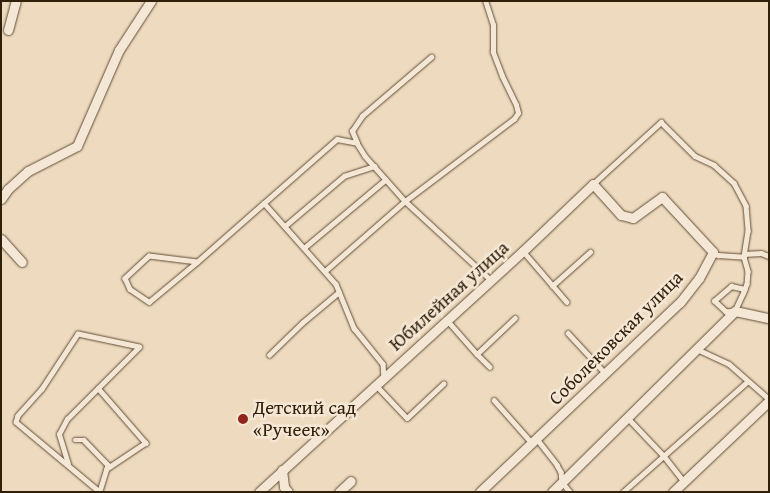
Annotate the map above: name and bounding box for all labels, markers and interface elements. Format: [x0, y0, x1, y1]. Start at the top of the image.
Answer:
street label: Юбилейная улица [384, 236, 514, 356]
street label: Соболековская улица [544, 266, 688, 410]
place label: Детский сад «Ручеек» [253, 397, 356, 441]
marker: Детский сад «Ручеек» [237, 413, 249, 425]

